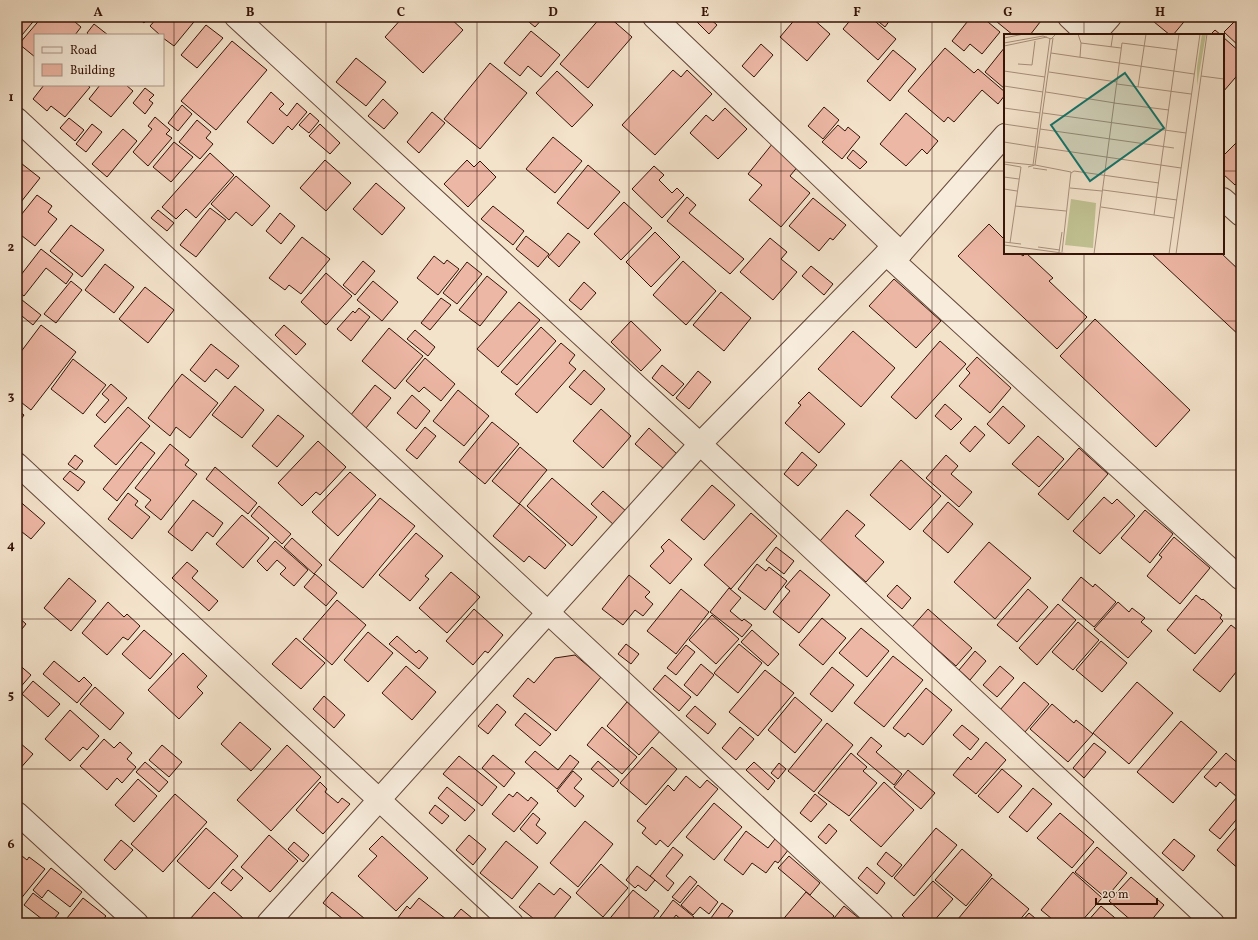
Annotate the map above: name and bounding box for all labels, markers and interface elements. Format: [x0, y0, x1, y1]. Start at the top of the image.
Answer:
text: A [93, 4, 103, 22]
text: B [246, 4, 255, 22]
text: C [397, 4, 405, 22]
text: D [548, 4, 558, 22]
text: E [701, 4, 709, 22]
text: F [853, 4, 861, 22]
text: G [1003, 4, 1013, 22]
text: H [1155, 4, 1165, 22]
legend [34, 34, 164, 86]
inset map [1004, 34, 1224, 254]
text: Road [70, 43, 97, 59]
text: Building [70, 63, 115, 79]
text: 1 [8, 89, 14, 107]
text: 2 [8, 239, 15, 257]
text: 3 [8, 388, 15, 406]
text: 4 [7, 537, 15, 555]
text: 5 [8, 687, 14, 705]
text: 6 [7, 836, 15, 854]
scale bar [1096, 880, 1157, 906]
text: 20 m [1102, 887, 1129, 903]

